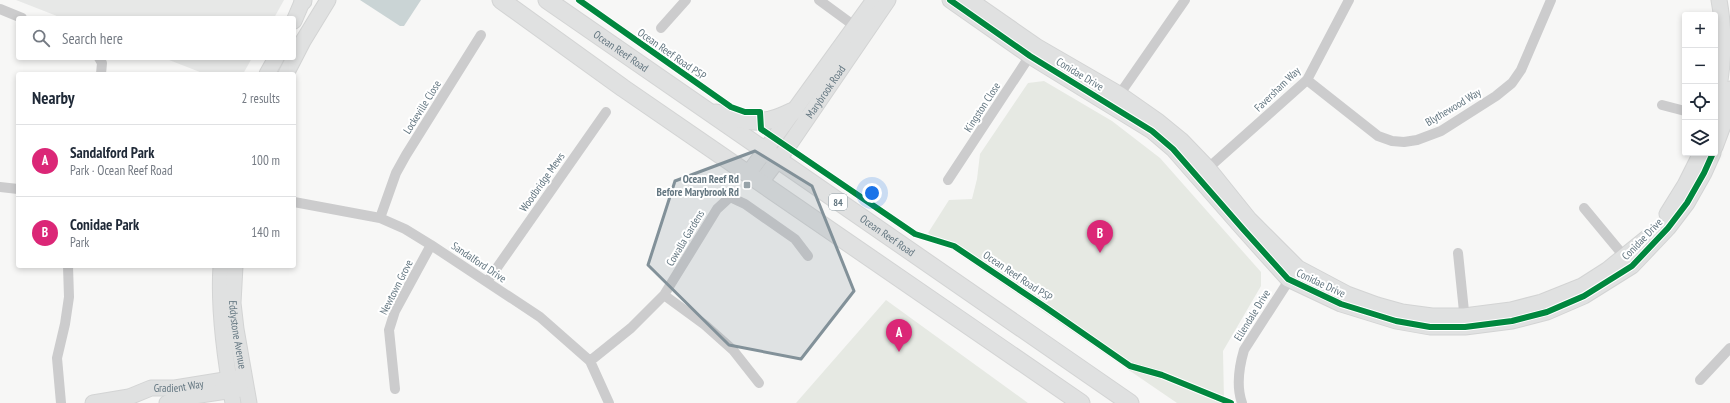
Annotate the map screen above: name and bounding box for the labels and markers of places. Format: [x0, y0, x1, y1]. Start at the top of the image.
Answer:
place label: Ocean Reef Rd Before Marybrook Rd [657, 172, 739, 199]
marker: Ocean Reef Rd Before Marybrook Rd [742, 180, 752, 190]
pin: B [1087, 220, 1113, 253]
pin: A [886, 319, 912, 352]

